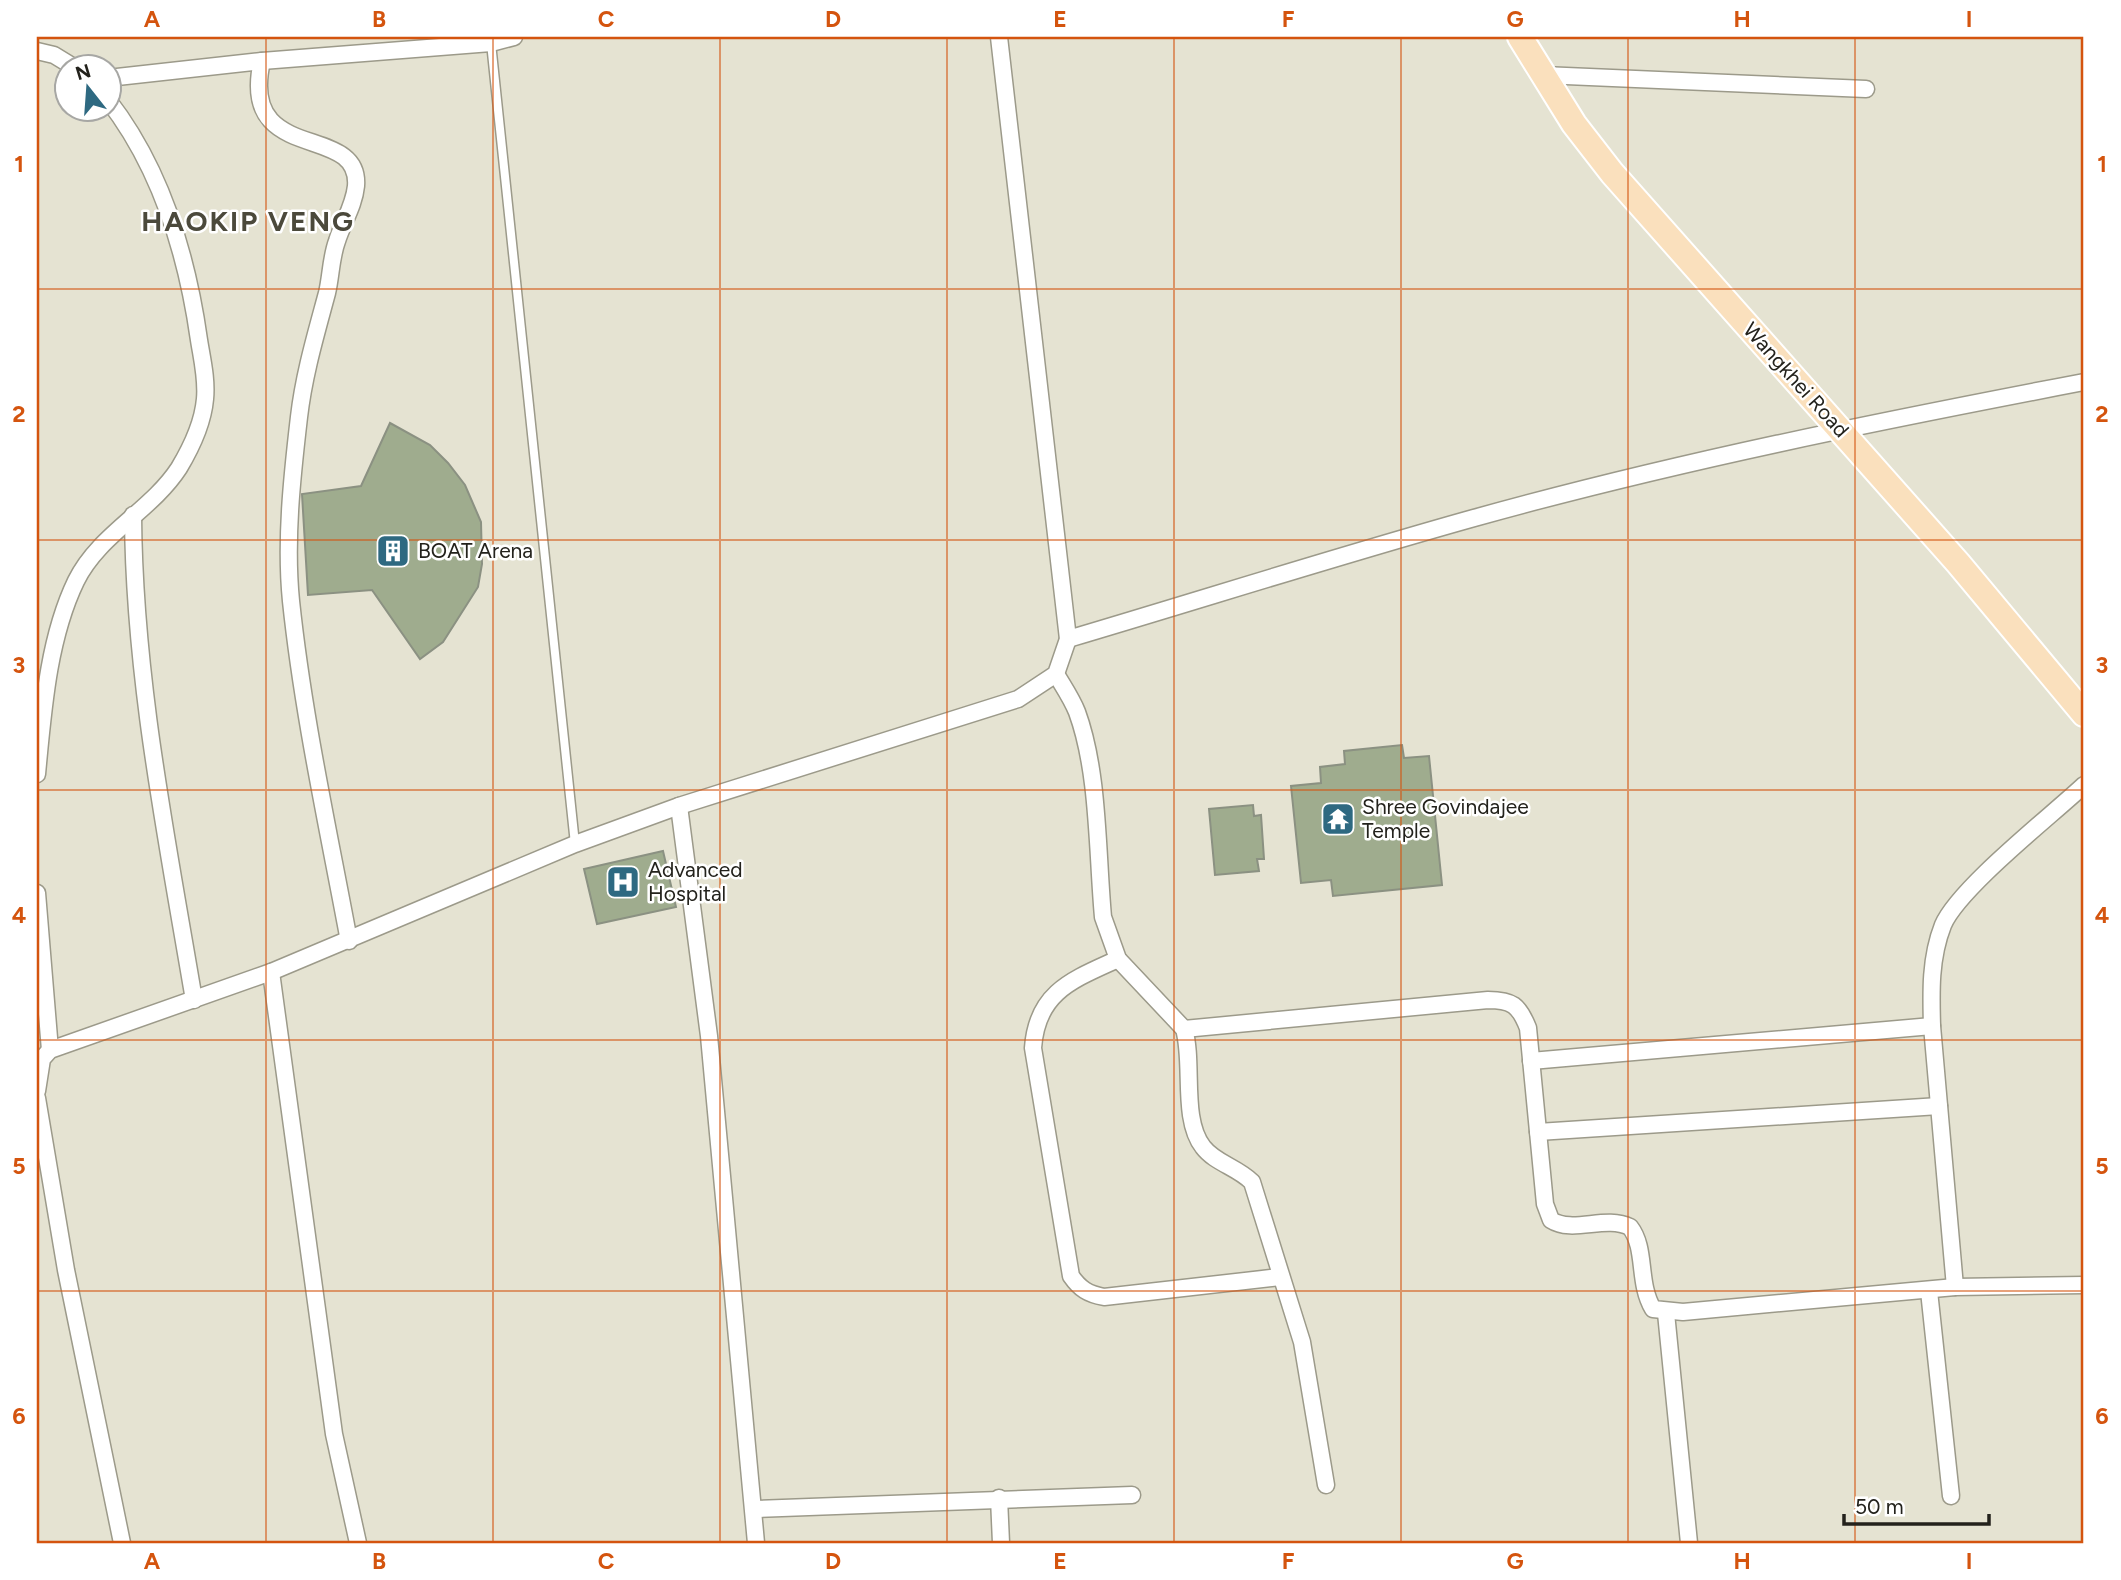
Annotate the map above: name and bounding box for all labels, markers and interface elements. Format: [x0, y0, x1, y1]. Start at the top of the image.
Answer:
text: A [144, 5, 161, 33]
text: B [372, 5, 386, 33]
text: C [598, 5, 615, 33]
text: D [825, 5, 841, 33]
text: E [1053, 5, 1067, 33]
text: F [1282, 5, 1295, 33]
text: G [1506, 5, 1524, 33]
text: H [1733, 5, 1751, 33]
text: I [1966, 5, 1972, 33]
north arrow [52, 52, 122, 122]
text: N [73, 59, 94, 85]
text: 1 [14, 150, 24, 178]
text: 1 [2097, 150, 2107, 178]
district label: HAOKIP VENG [141, 204, 355, 238]
street label: Wangkhei Road [1738, 317, 1854, 442]
text: 2 [12, 400, 26, 428]
text: 2 [2095, 400, 2109, 428]
building icon: BOAT Arena [374, 532, 412, 570]
place label: BOAT Arena [418, 538, 533, 563]
text: 3 [13, 651, 25, 679]
text: 3 [2096, 651, 2108, 679]
place label: Shree Govindajee Temple [1362, 794, 1529, 843]
temple icon: Shree Govindajee Temple [1319, 800, 1357, 838]
place label: Advanced Hospital [648, 857, 743, 906]
hospital icon: Advanced Hospital [604, 863, 642, 901]
text: 4 [12, 901, 26, 929]
text: 4 [2095, 901, 2109, 929]
text: 5 [12, 1152, 26, 1180]
text: 5 [2095, 1152, 2109, 1180]
text: 6 [12, 1402, 26, 1430]
text: 6 [2095, 1402, 2109, 1430]
scale bar [1844, 1482, 1990, 1526]
text: 50 m [1855, 1494, 1904, 1519]
text: A [144, 1547, 161, 1575]
text: B [372, 1547, 386, 1575]
text: C [598, 1547, 615, 1575]
text: D [825, 1547, 841, 1575]
text: E [1053, 1547, 1067, 1575]
text: F [1282, 1547, 1295, 1575]
text: G [1506, 1547, 1524, 1575]
text: H [1733, 1547, 1751, 1575]
text: I [1966, 1547, 1972, 1575]

